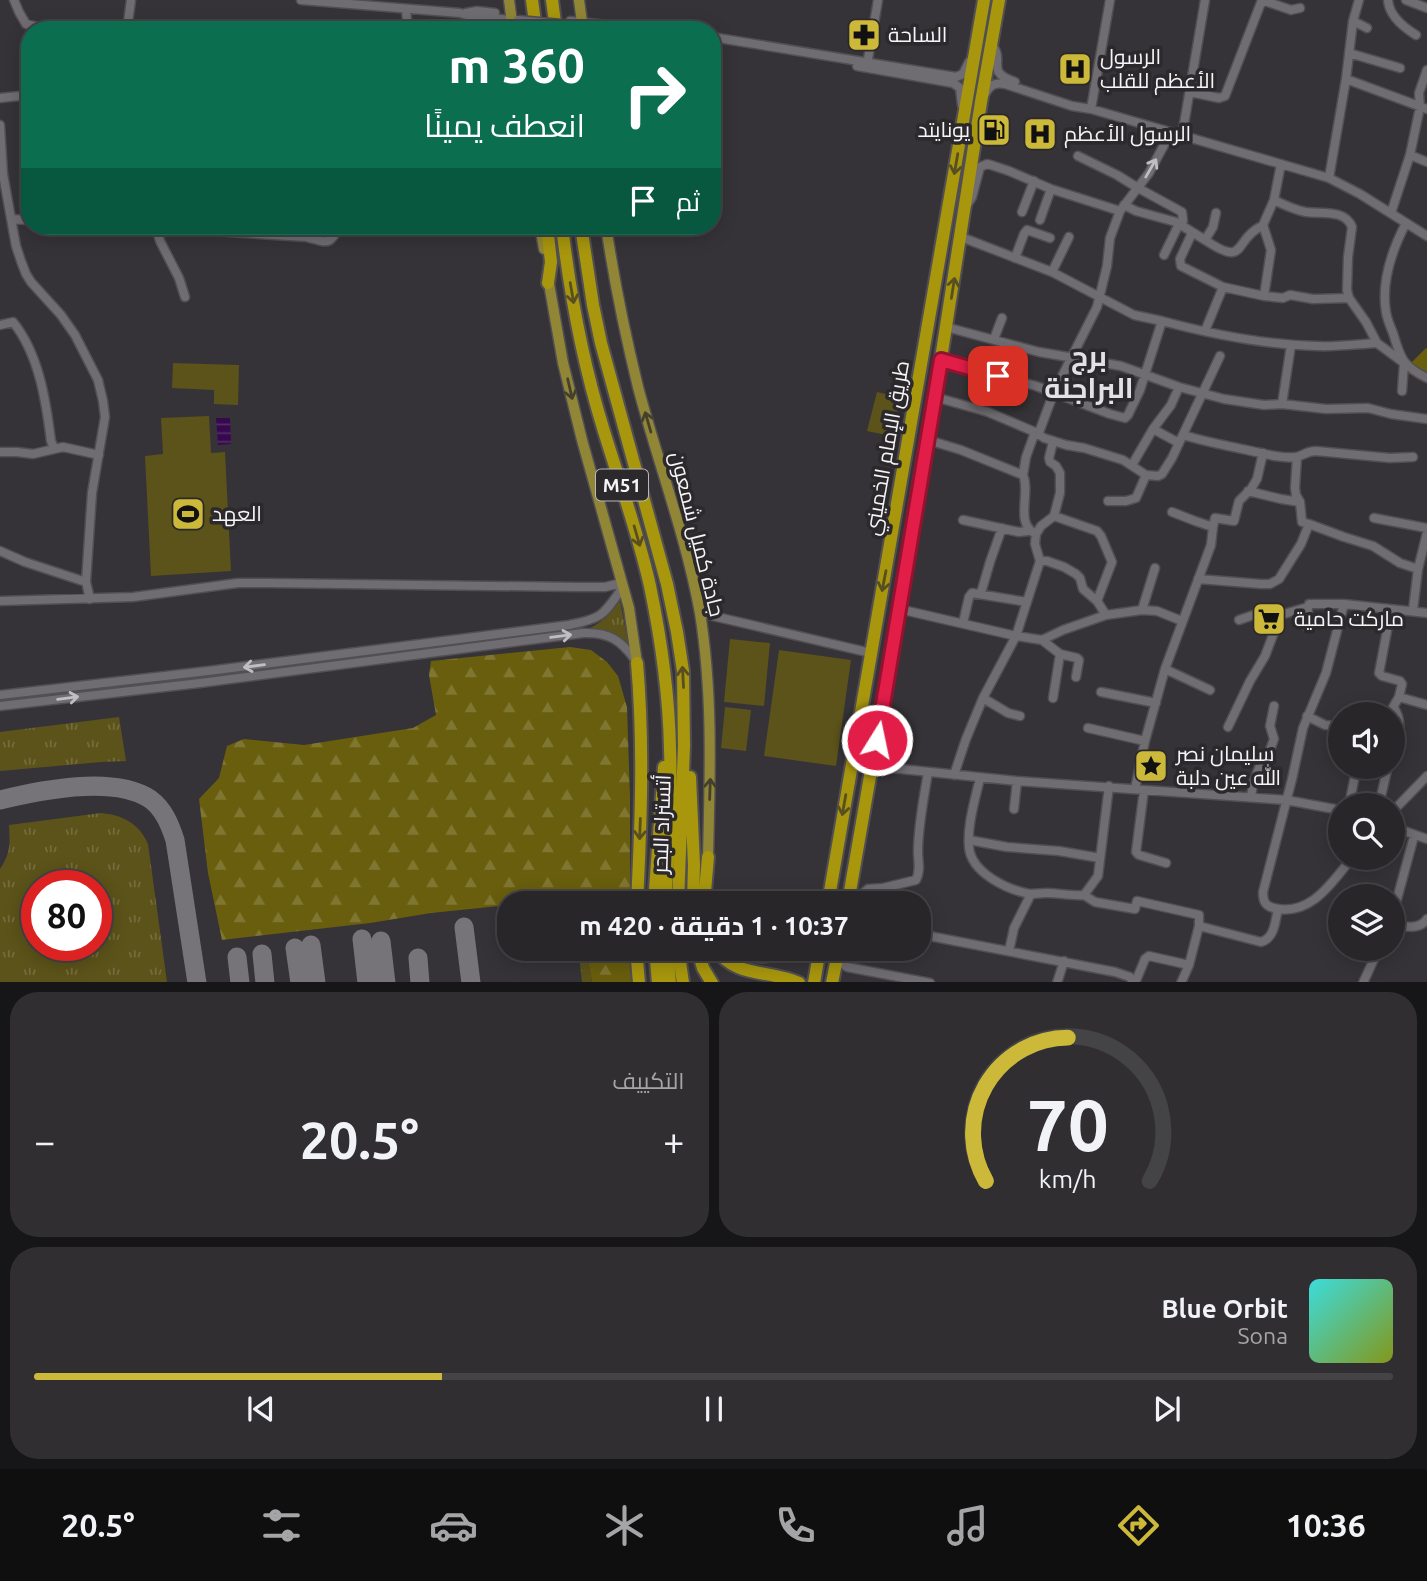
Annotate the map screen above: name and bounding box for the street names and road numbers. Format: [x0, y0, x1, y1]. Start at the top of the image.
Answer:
street label: طريق الإمام الخميني [859, 358, 918, 538]
street label: جادة كميل شمعون [664, 449, 730, 619]
road number: M51 [596, 470, 648, 500]
street label: أتستراد البحر [647, 774, 676, 875]

